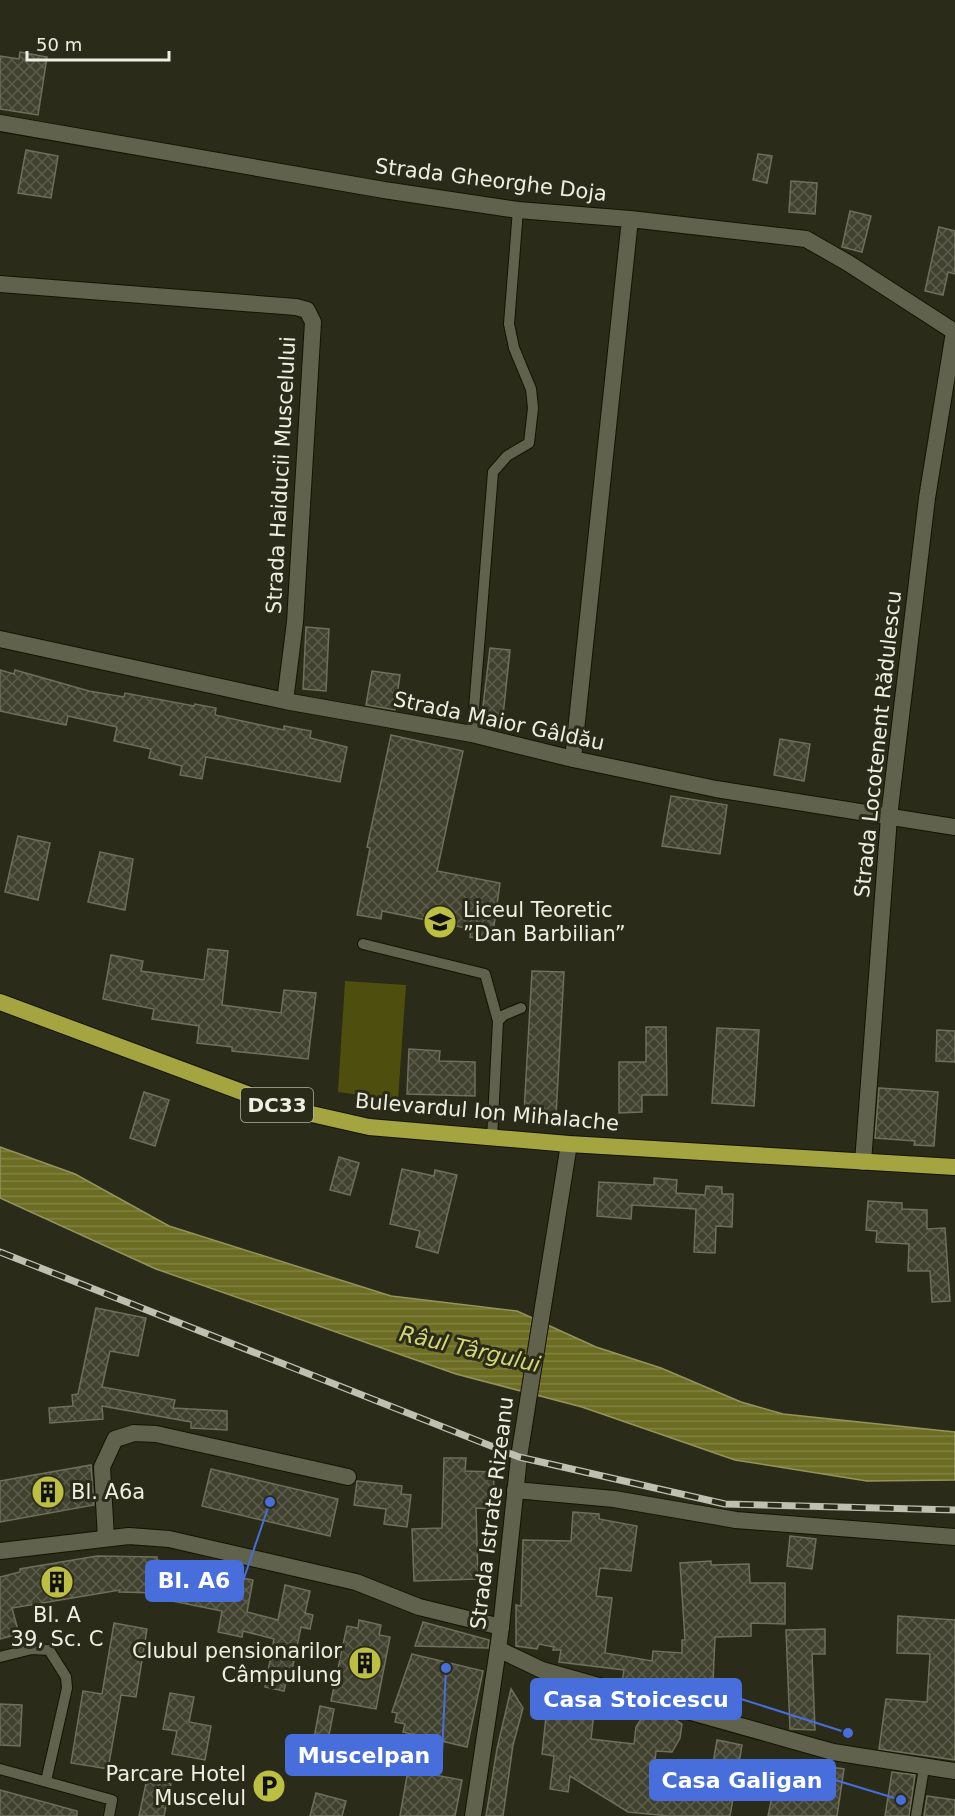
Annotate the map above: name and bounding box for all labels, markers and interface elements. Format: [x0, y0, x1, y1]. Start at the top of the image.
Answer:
scale bar [27, 24, 170, 62]
text: 50 m [36, 34, 82, 55]
street label: Strada Gheorghe Doja [374, 154, 608, 206]
street label: Strada Haiducii Muscelului [262, 336, 300, 614]
street label: Strada Locotenent Rădulescu [850, 589, 906, 899]
street label: Strada Maior Gâldău [391, 687, 607, 755]
place label: Liceul Teoretic ”Dan Barbilian” [463, 898, 626, 946]
school or university icon: Liceul Teoretic ”Dan Barbilian” [422, 904, 458, 940]
road number: DC33 [241, 1088, 313, 1122]
street label: Bulevardul Ion Mihalache [354, 1089, 620, 1135]
water label: Râul Târgului [397, 1321, 543, 1377]
street label: Strada Istrate Rizeanu [466, 1395, 518, 1631]
building icon: Bl. A6a [30, 1474, 66, 1510]
place label: Bl. A6a [71, 1480, 145, 1504]
callout: Bl. A6 [146, 1561, 243, 1601]
building icon: Bl. A 39, Sc. C [39, 1564, 75, 1600]
text: Bl. A6 [158, 1568, 230, 1593]
place label: Bl. A 39, Sc. C [11, 1603, 103, 1651]
place label: Clubul pensionarilor Câmpulung [132, 1639, 342, 1687]
building icon: Clubul pensionarilor Câmpulung [347, 1645, 383, 1681]
callout: Casa Stoicescu [531, 1679, 741, 1719]
text: Casa Stoicescu [543, 1687, 729, 1712]
callout: Muscelpan [286, 1735, 442, 1775]
text: Muscelpan [298, 1743, 430, 1768]
callout: Casa Galigan [650, 1760, 835, 1800]
place label: Parcare Hotel Muscelul [105, 1762, 246, 1810]
parking icon: Parcare Hotel Muscelul [251, 1768, 287, 1804]
text: Casa Galigan [662, 1768, 822, 1793]

